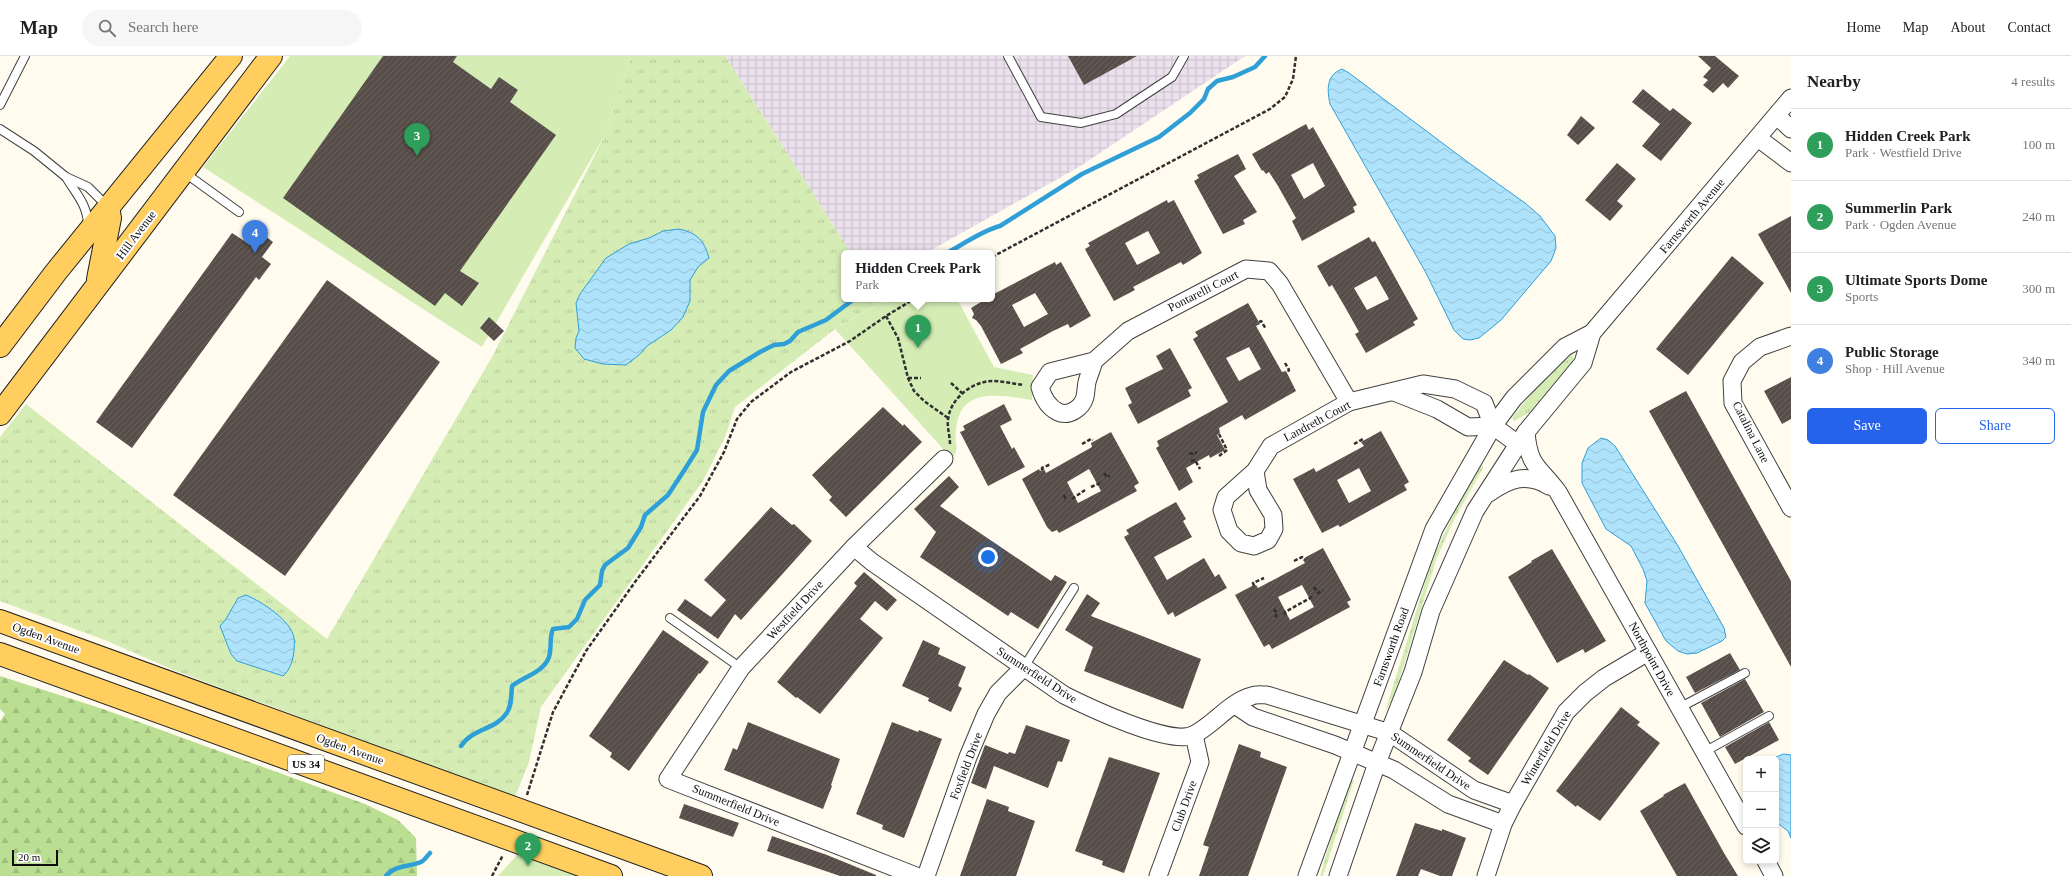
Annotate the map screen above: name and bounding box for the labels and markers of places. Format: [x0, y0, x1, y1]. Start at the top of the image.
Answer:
pin: 3 [404, 123, 430, 156]
pin: 4 [242, 220, 268, 253]
pin: 1 [905, 315, 931, 348]
pin: 2 [515, 833, 541, 866]

